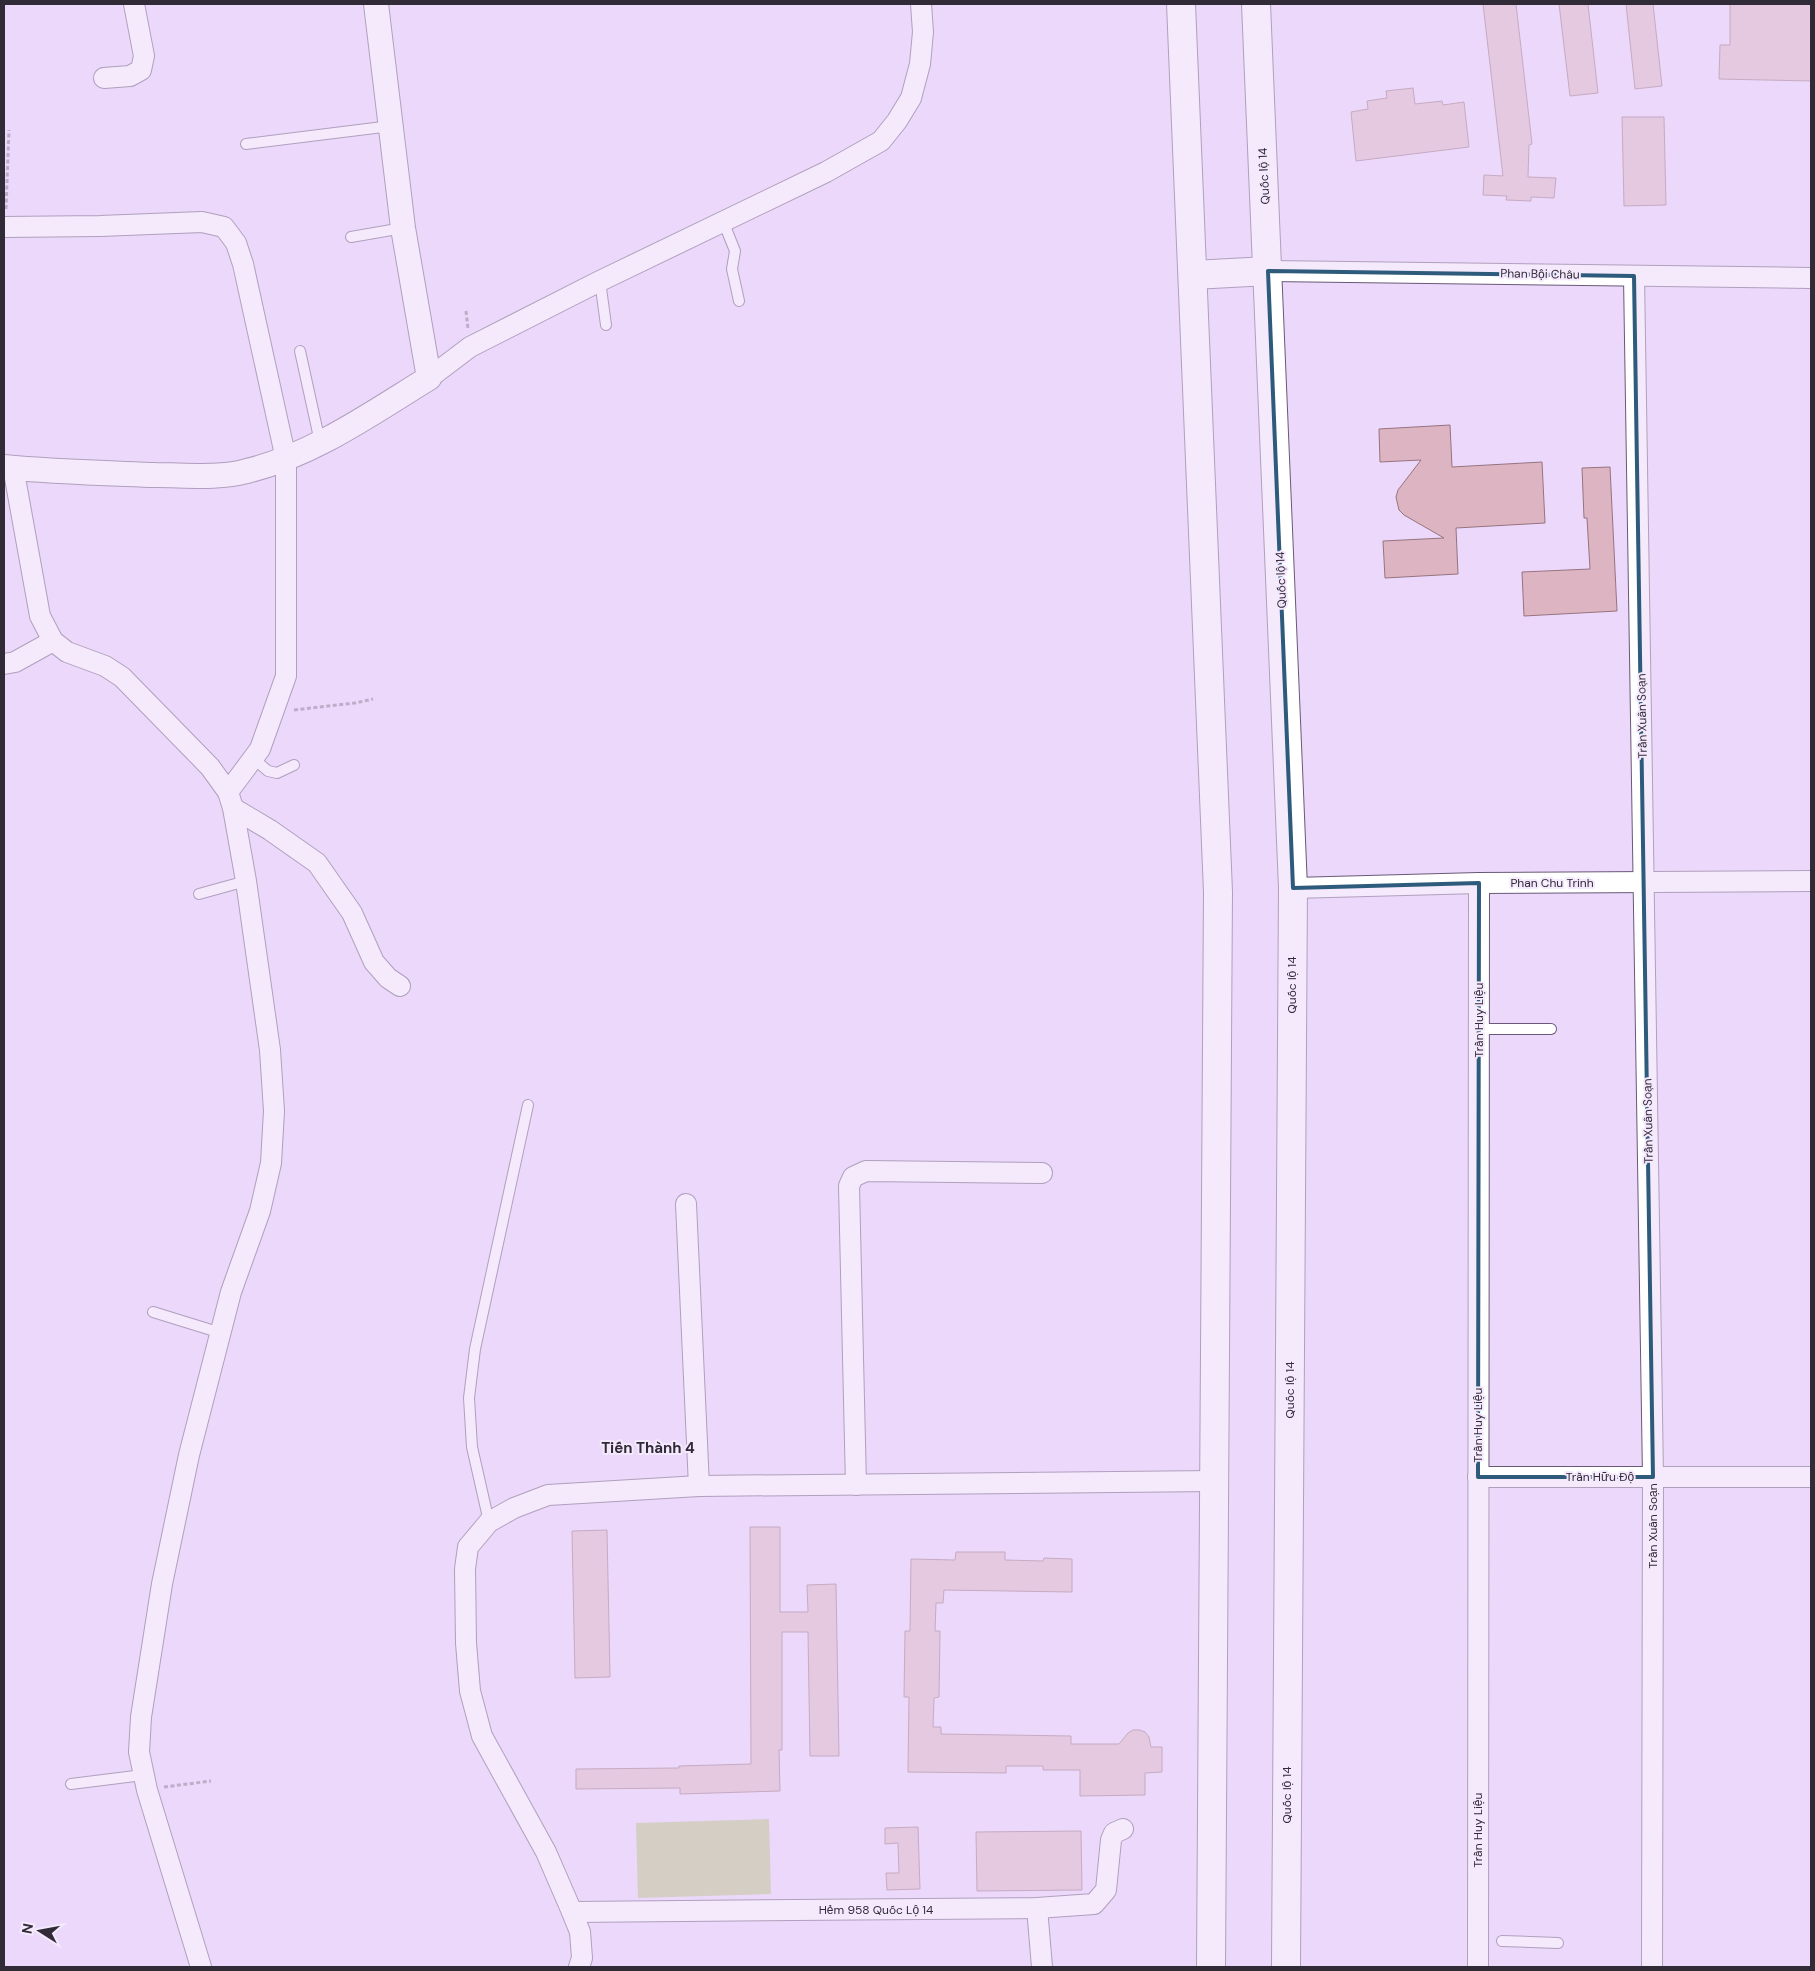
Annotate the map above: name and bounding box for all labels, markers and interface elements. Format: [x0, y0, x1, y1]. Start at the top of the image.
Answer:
street label: Quốc lộ 14 [1255, 147, 1273, 205]
street label: Phan Bội Châu [1500, 265, 1580, 283]
street label: Quốc lộ 14 [1272, 551, 1290, 609]
street label: Trần Xuân Soạn [1633, 673, 1651, 759]
street label: Phan Chu Trinh [1510, 875, 1594, 891]
street label: Quốc lộ 14 [1284, 957, 1300, 1013]
street label: Trần Huy Liệu [1471, 982, 1487, 1057]
street label: Trần Xuân Soạn [1639, 1078, 1657, 1164]
street label: Quốc lộ 14 [1282, 1362, 1298, 1418]
street label: Trần Huy Liệu [1470, 1387, 1486, 1462]
district label: Tiến Thành 4 [601, 1438, 695, 1458]
street label: Trần Hữu Độ [1566, 1469, 1635, 1485]
street label: Trần Xuân Soạn [1645, 1483, 1661, 1569]
street label: Quốc lộ 14 [1279, 1767, 1295, 1823]
street label: Trần Huy Liệu [1470, 1792, 1486, 1867]
street label: Hẻm 958 Quốc Lộ 14 [819, 1902, 933, 1918]
north arrow [15, 1906, 65, 1956]
text: N [17, 1922, 37, 1935]

